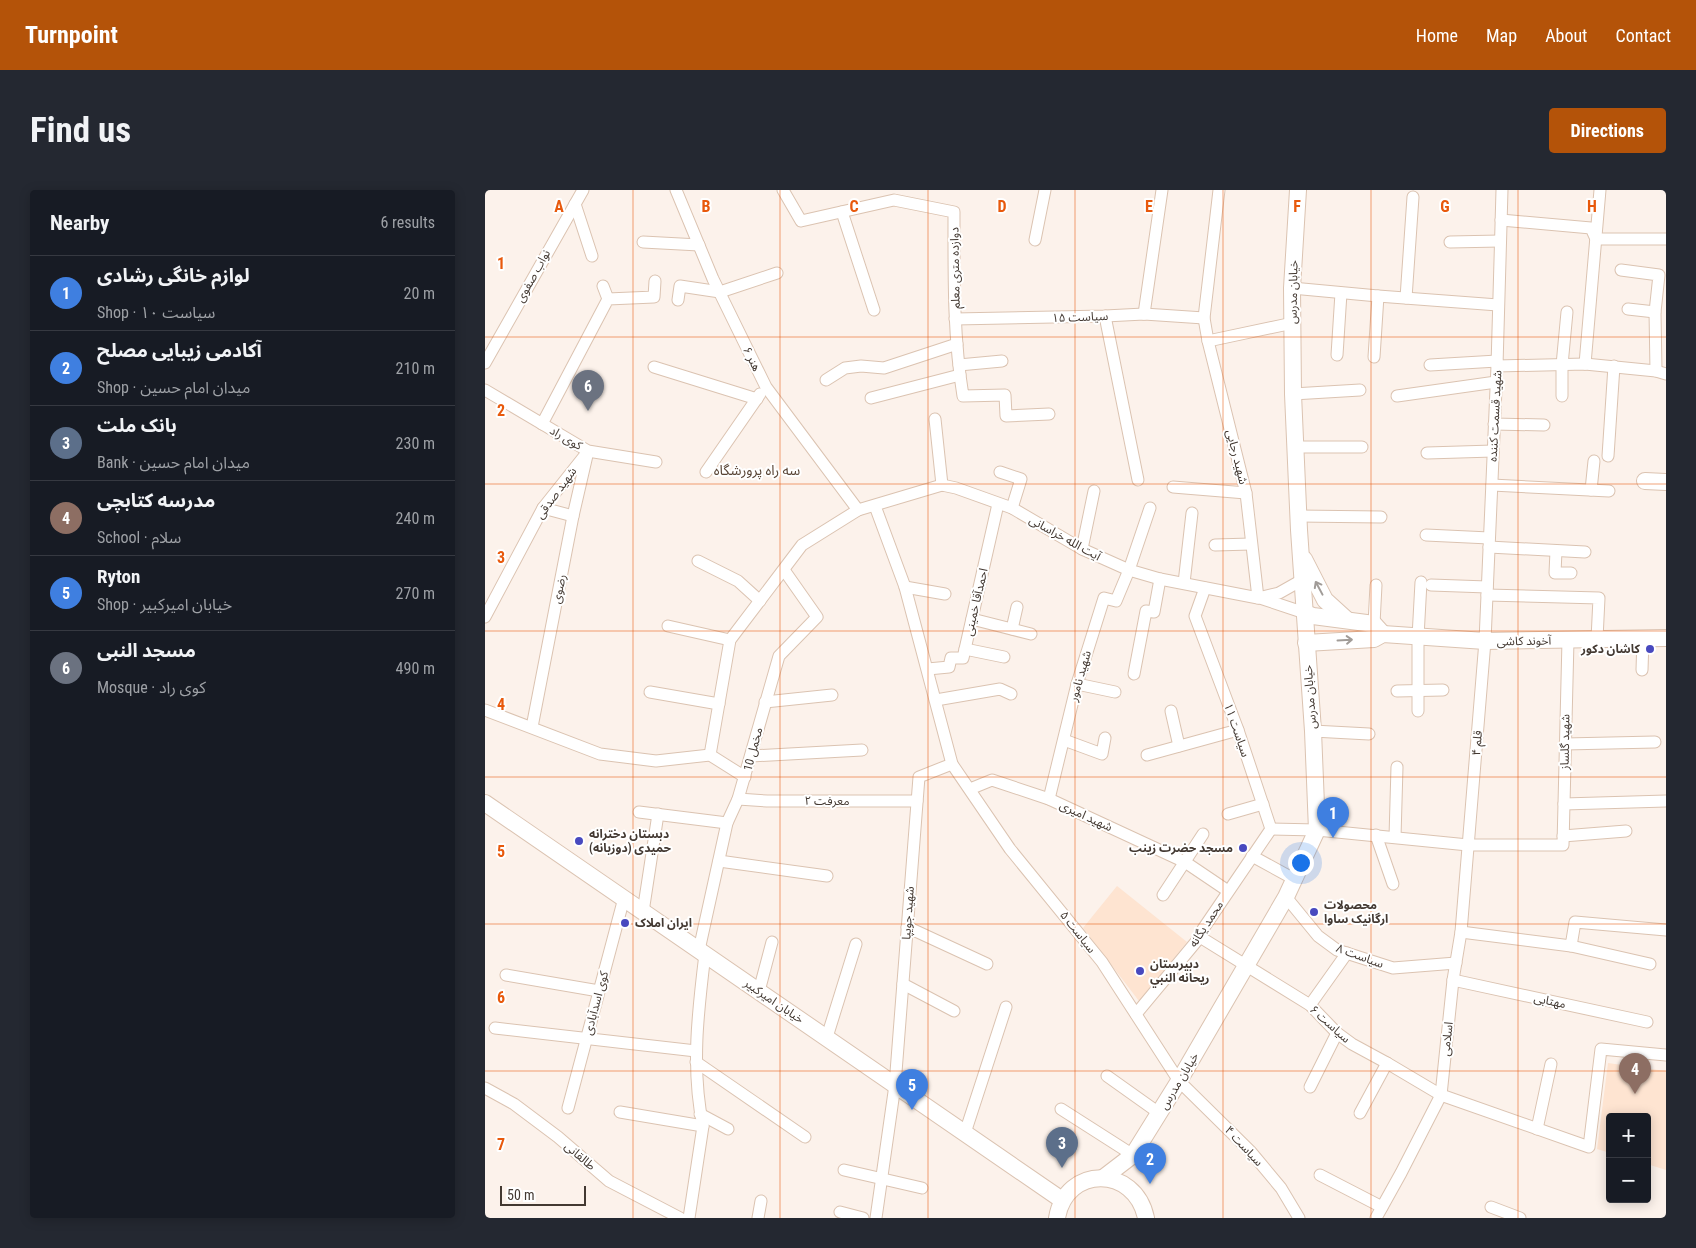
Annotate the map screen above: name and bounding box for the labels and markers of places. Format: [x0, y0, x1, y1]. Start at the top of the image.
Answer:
pin: 6 [572, 370, 604, 411]
place label: کاشان دکور [1580, 642, 1641, 656]
marker: کاشان دکور [1644, 643, 1656, 655]
pin: 1 [1317, 797, 1349, 838]
place label: دبستان دخترانه حمیدی (دوزبانه) [589, 827, 671, 855]
marker: دبستان دخترانه حمیدی (دوزبانه) [573, 835, 585, 847]
place label: مسجد حضرت زینب [1129, 841, 1233, 855]
marker: مسجد حضرت زینب [1237, 842, 1249, 854]
place label: محصولات ارگانیک ساوا [1324, 898, 1388, 926]
marker: محصولات ارگانیک ساوا [1308, 906, 1320, 918]
place label: ایران املاک [635, 916, 692, 930]
marker: ایران املاک [619, 917, 631, 929]
place label: دبيرستان ريحانه النبي [1150, 957, 1210, 988]
marker: دبيرستان ريحانه النبي [1134, 965, 1146, 977]
pin: 4 [1619, 1053, 1651, 1094]
pin: 5 [896, 1069, 928, 1110]
pin: 3 [1046, 1127, 1078, 1168]
pin: 2 [1134, 1143, 1166, 1184]

